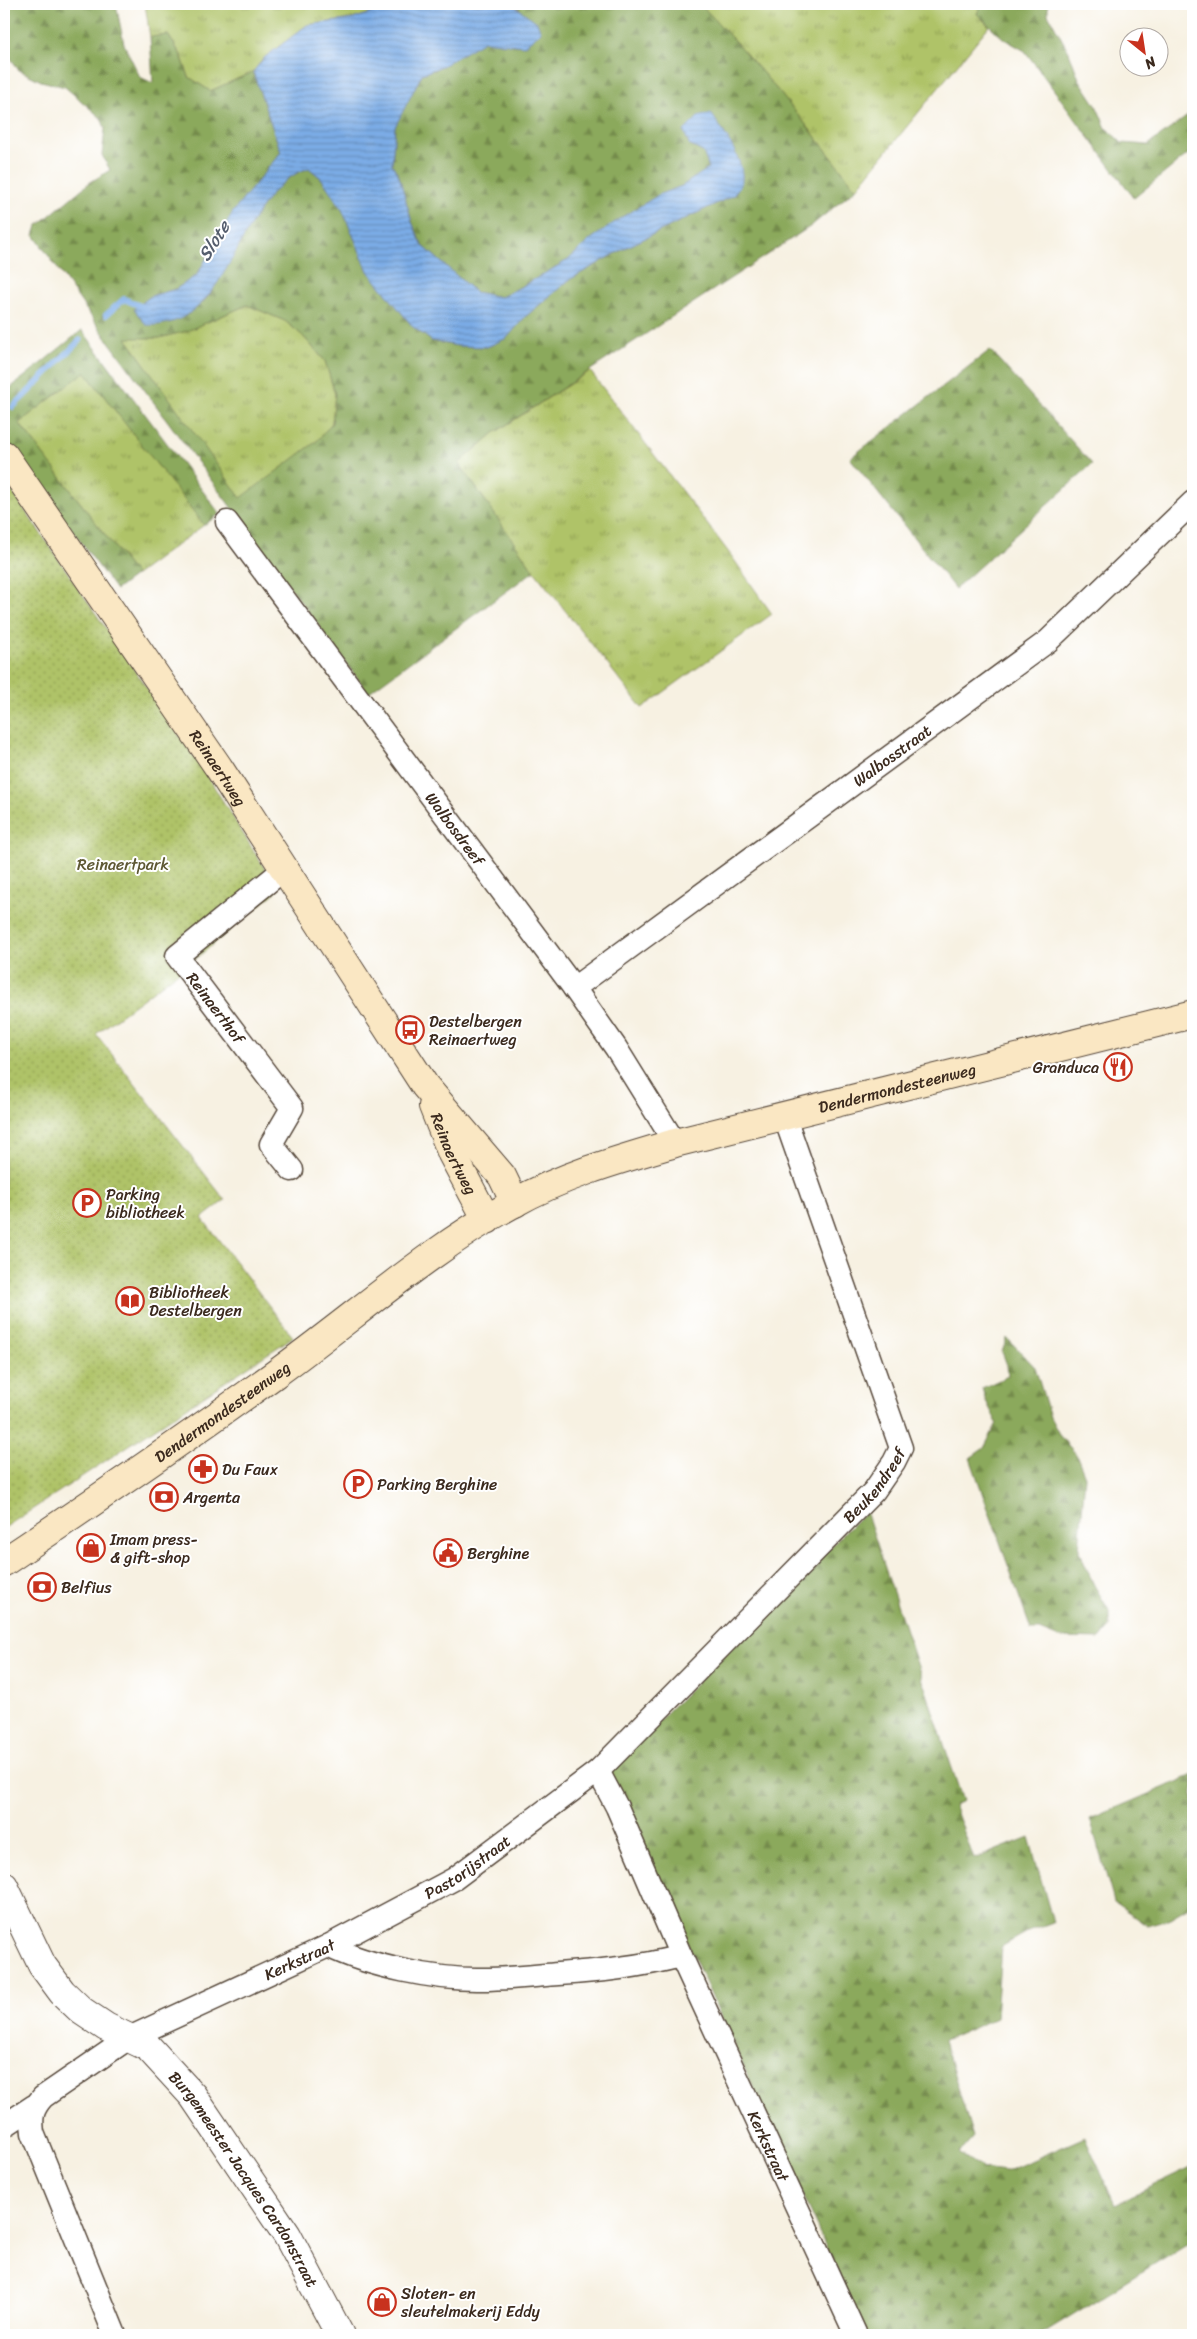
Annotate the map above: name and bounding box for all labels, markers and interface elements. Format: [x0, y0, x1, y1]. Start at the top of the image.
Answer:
north arrow [1120, 28, 1170, 78]
text: N [1140, 49, 1162, 76]
water label: Slote [189, 213, 240, 268]
street label: Walbosstraat [846, 716, 938, 794]
street label: Reinaertweg [182, 723, 255, 812]
street label: Walbosdreef [418, 785, 494, 873]
park label: Reinaertpark [77, 850, 169, 879]
street label: Reinaerthof [179, 965, 254, 1051]
place label: Destelbergen Reinaertweg [429, 1007, 522, 1054]
bus stop icon: Destelbergen Reinaertweg [395, 1015, 425, 1045]
restaurant icon: Granduca [1103, 1052, 1133, 1082]
place label: Granduca [1033, 1053, 1099, 1082]
street label: Dendermondesteenweg [815, 1054, 979, 1121]
street label: Reinaertweg [423, 1108, 486, 1200]
place label: Parking bibliotheek [106, 1180, 185, 1227]
parking icon: Parking bibliotheek [72, 1188, 102, 1218]
place label: Bibliotheek Destelbergen [149, 1278, 242, 1325]
library icon: Bibliotheek Destelbergen [115, 1286, 145, 1316]
street label: Dendermondesteenweg [148, 1353, 297, 1470]
street label: Beukendreef [835, 1441, 914, 1530]
pharmacy icon: Du Faux [188, 1454, 218, 1484]
place label: Du Faux [222, 1455, 279, 1484]
parking icon: Parking Berghine [343, 1469, 373, 1499]
place label: Parking Berghine [377, 1470, 497, 1499]
bank icon: Argenta [149, 1482, 179, 1512]
place label: Argenta [182, 1483, 241, 1512]
place label: Imam press- & gift-shop [109, 1525, 198, 1572]
shop icon: Imam press- & gift-shop [76, 1533, 106, 1563]
public building icon: Berghine [433, 1538, 463, 1568]
place label: Berghine [467, 1539, 529, 1568]
bank icon: Belfius [27, 1572, 57, 1602]
place label: Belfius [61, 1573, 112, 1602]
street label: Pastorijstraat [419, 1827, 517, 1907]
street label: Kerkstraat [259, 1930, 341, 1988]
street label: Burgemeester Jacques Cardonstraat [162, 2064, 327, 2293]
street label: Kerkstraat [740, 2105, 798, 2187]
place label: Sloten- en sleutelmakerij Eddy [400, 2279, 541, 2326]
shop icon: Sloten- en sleutelmakerij Eddy [367, 2287, 397, 2317]

